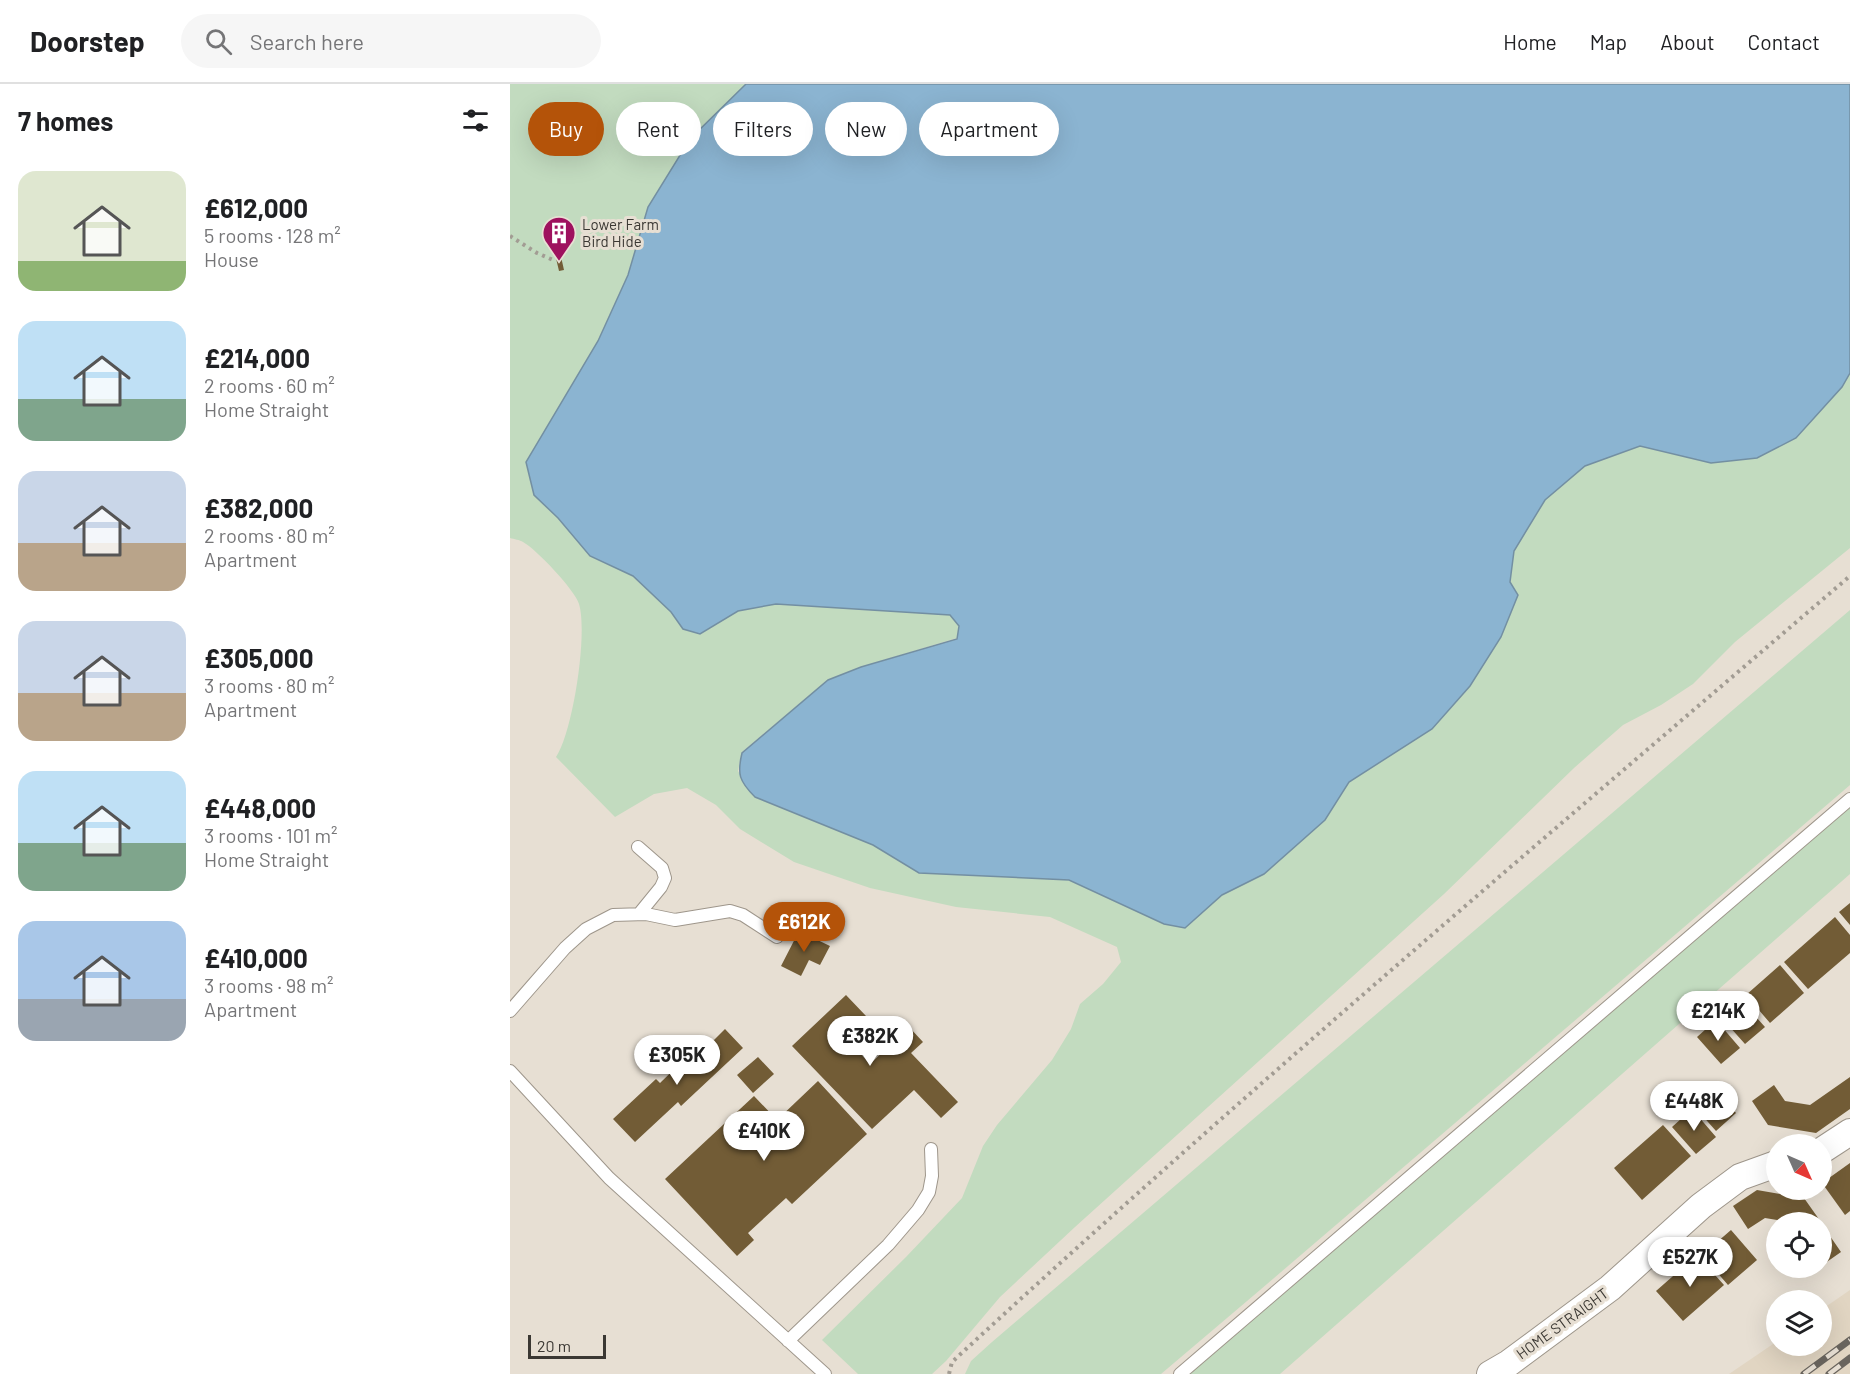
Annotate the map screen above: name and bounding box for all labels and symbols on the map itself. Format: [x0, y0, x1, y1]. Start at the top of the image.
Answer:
building icon: Lower Farm Bird Hide [541, 215, 577, 262]
place label: Lower Farm Bird Hide [582, 215, 659, 250]
pin: £612K [762, 902, 846, 953]
pin: £214K [1676, 991, 1760, 1042]
pin: £382K [828, 1016, 912, 1067]
pin: £305K [635, 1035, 719, 1086]
pin: £448K [1652, 1081, 1736, 1132]
pin: £410K [722, 1111, 806, 1162]
north arrow [1766, 1134, 1832, 1200]
pin: £527K [1648, 1237, 1732, 1288]
street label: HOME STRAIGHT [1513, 1284, 1611, 1362]
scale bar [528, 1332, 606, 1360]

